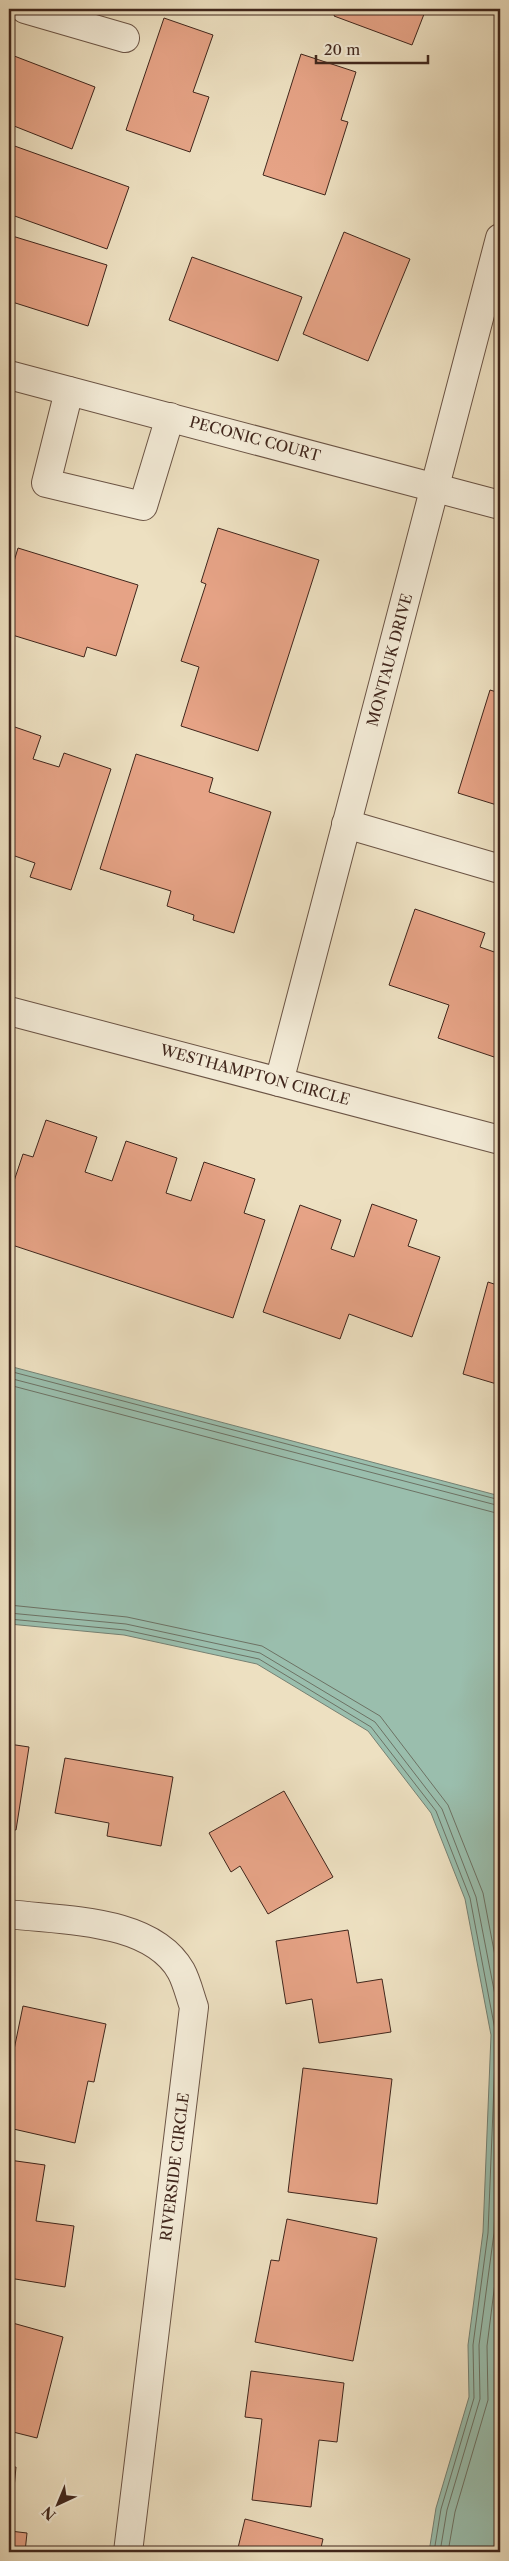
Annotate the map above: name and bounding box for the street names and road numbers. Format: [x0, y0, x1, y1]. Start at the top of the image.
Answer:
street label: PECONIC COURT [188, 412, 323, 465]
street label: MONTAUK DRIVE [363, 591, 416, 728]
street label: WESTHAMPTON CIRCLE [157, 1040, 352, 1109]
street label: RIVERSIDE CIRCLE [156, 2092, 193, 2242]

